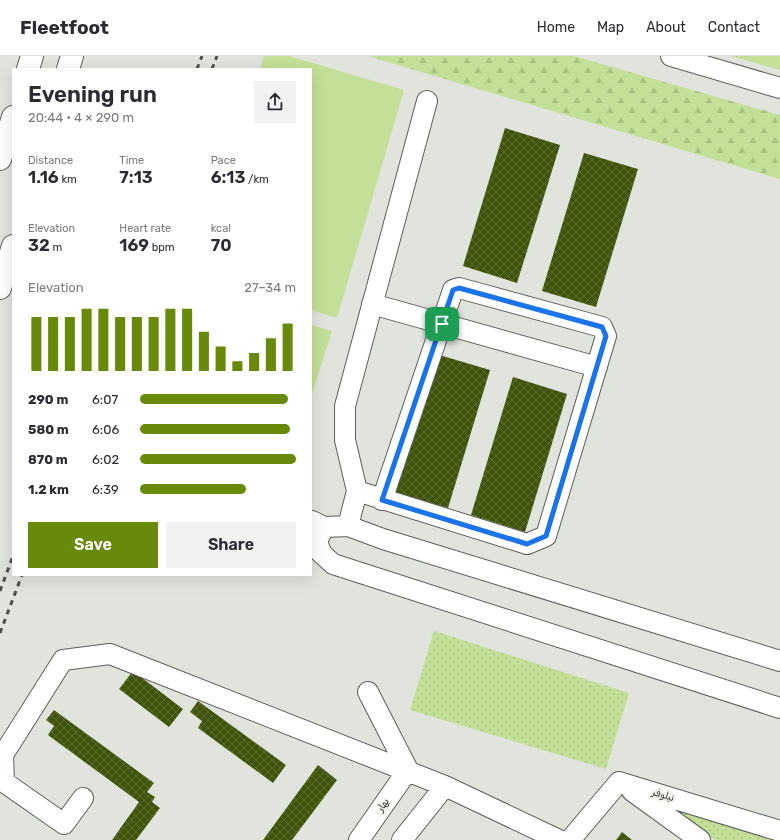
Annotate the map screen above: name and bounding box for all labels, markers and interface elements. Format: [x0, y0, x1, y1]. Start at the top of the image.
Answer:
text: Fleetfoot [20, 16, 109, 39]
text: Home [537, 19, 575, 36]
text: Map [597, 19, 624, 36]
text: About [646, 19, 686, 36]
text: Contact [708, 19, 760, 36]
text: Evening run [28, 81, 157, 108]
button: share [254, 81, 296, 123]
text: 20:44 · 4 × 290 m [28, 110, 134, 125]
text: Distance [28, 154, 73, 167]
text: Time [119, 154, 144, 167]
text: Pace [211, 154, 236, 167]
text: 1.16 [28, 167, 59, 187]
text: 7:13 [119, 167, 153, 187]
text: 6:13 [211, 167, 245, 187]
text: km [59, 173, 77, 186]
text: /km [245, 173, 269, 186]
text: Elevation [28, 222, 75, 235]
text: Heart rate [119, 222, 171, 235]
text: kcal [211, 222, 231, 235]
text: 32 [28, 235, 50, 255]
text: 169 [119, 235, 149, 255]
text: 70 [211, 235, 232, 255]
text: m [50, 241, 62, 254]
text: bpm [149, 241, 175, 254]
text: Elevation [28, 280, 84, 295]
text: 27–34 m [244, 280, 296, 295]
pin [425, 307, 459, 341]
icon: arrive [431, 313, 453, 335]
text: 290 m [28, 392, 68, 407]
text: 6:07 [92, 392, 118, 407]
text: 580 m [28, 422, 69, 437]
text: 6:06 [92, 422, 119, 437]
text: 870 m [28, 452, 68, 467]
text: 6:02 [92, 452, 119, 467]
text: 1.2 km [28, 482, 69, 497]
text: 6:39 [92, 482, 119, 497]
button: Save [28, 522, 158, 568]
button: Share [166, 522, 296, 568]
street label: نیلوفر [649, 786, 676, 804]
street label: بهار [374, 796, 392, 815]

